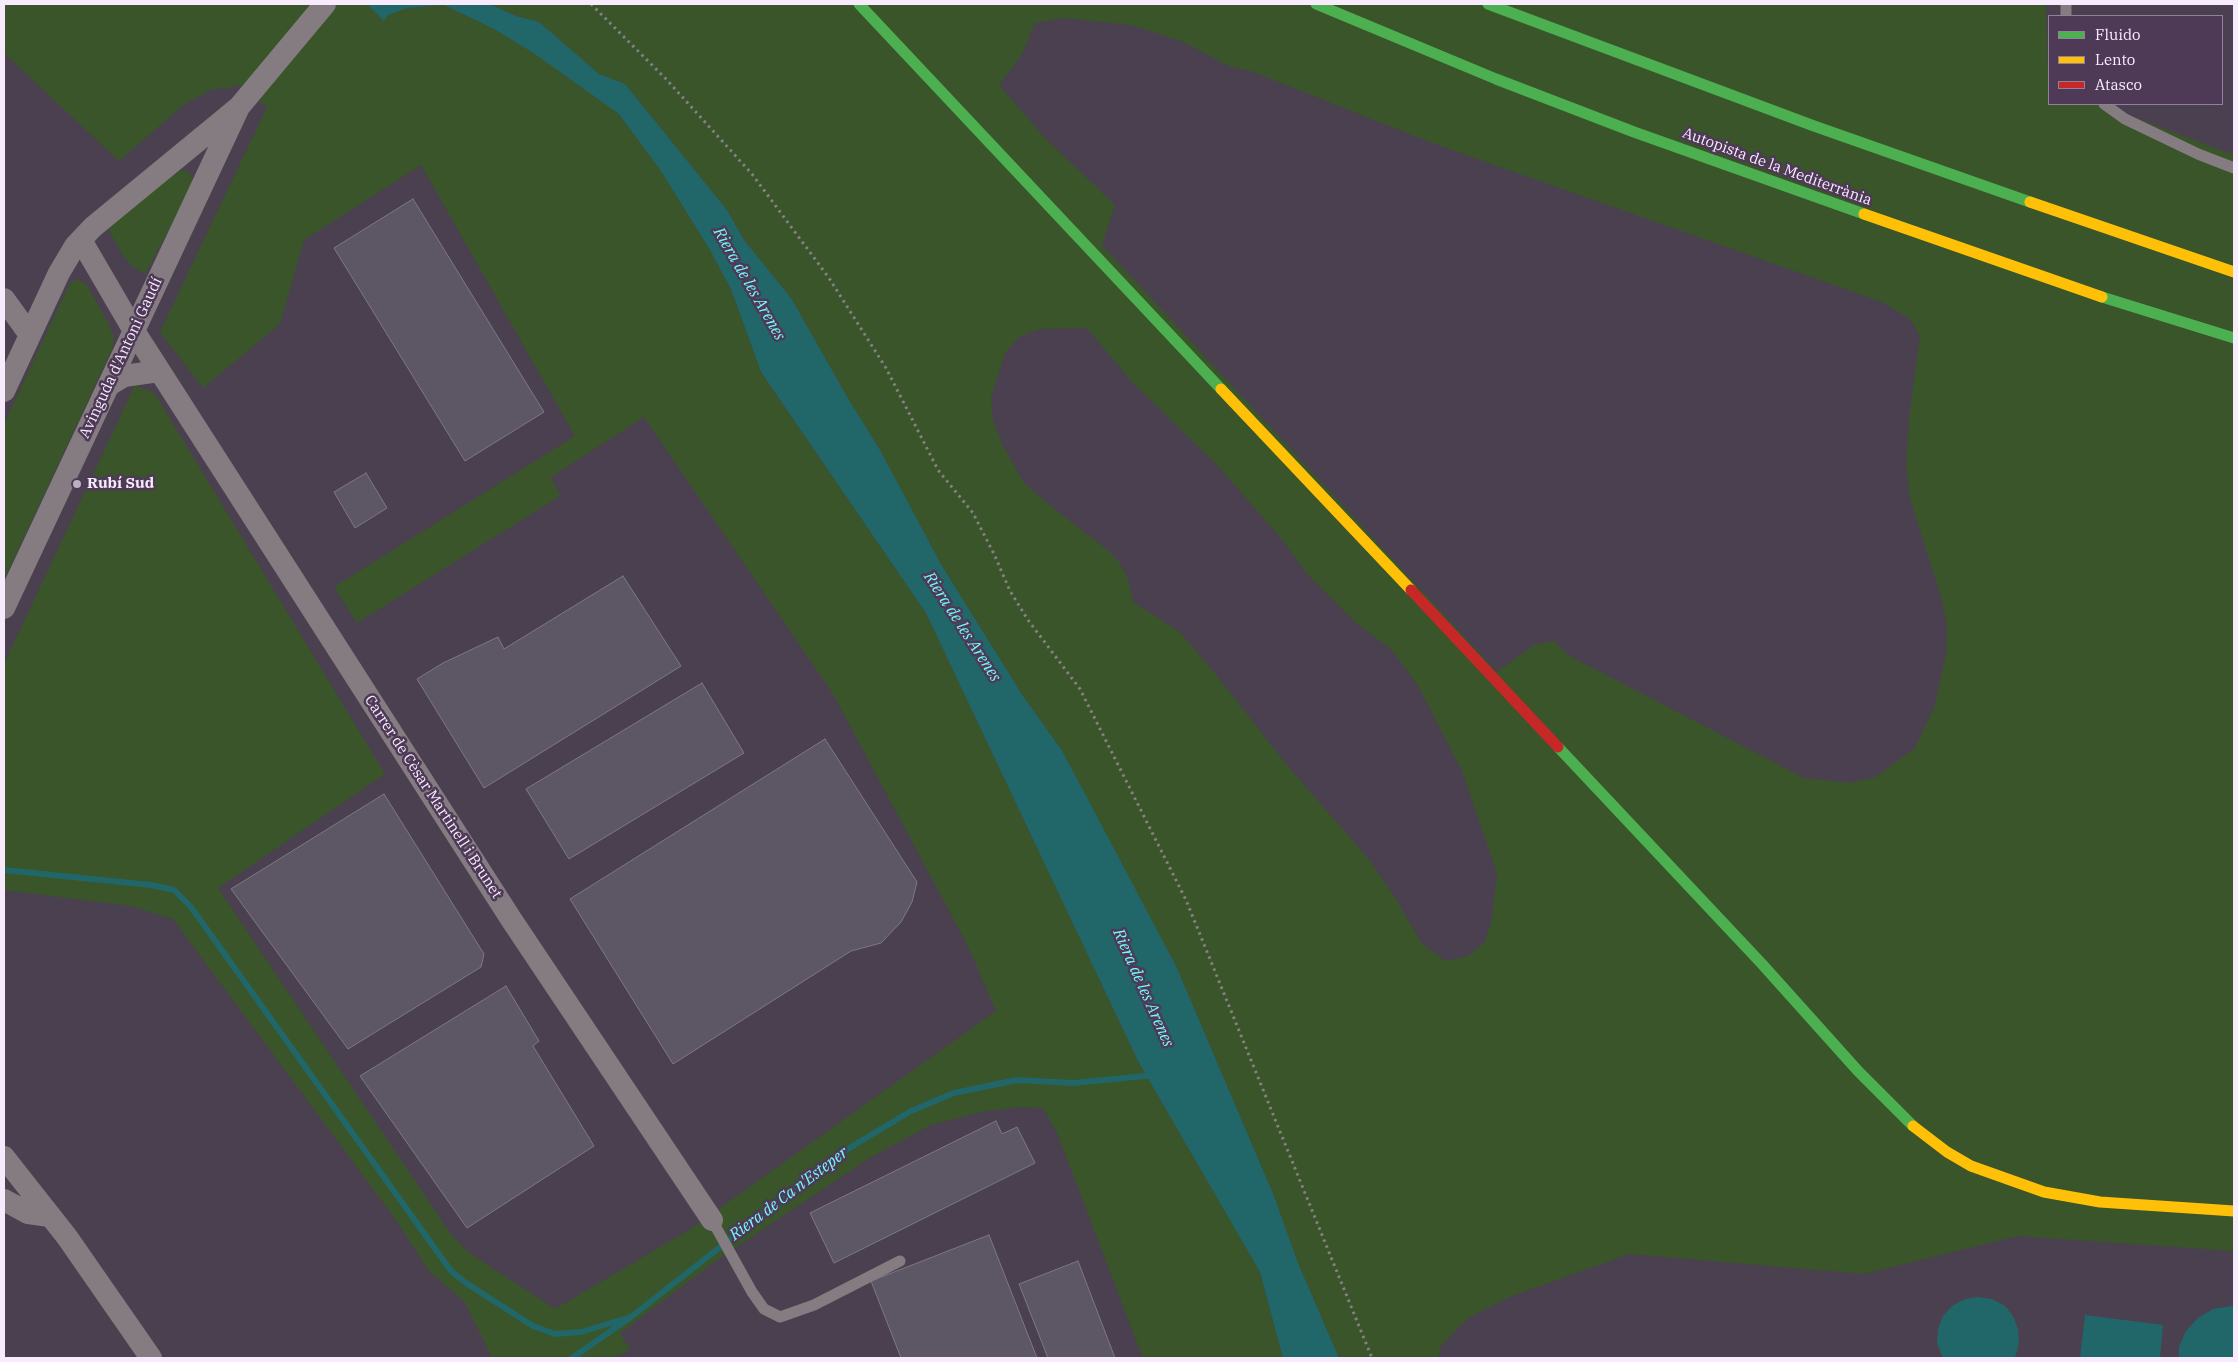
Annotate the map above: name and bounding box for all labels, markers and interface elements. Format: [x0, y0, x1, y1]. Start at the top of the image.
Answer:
legend [2048, 15, 2223, 105]
text: Fluido [2095, 25, 2140, 44]
text: Lento [2095, 50, 2135, 69]
text: Atasco [2095, 75, 2142, 94]
street label: Autopista de la Mediterrània [1680, 124, 1874, 210]
water label: Riera de les Arenes [709, 224, 789, 344]
street label: Avinguda d'Antoni Gaudí [76, 275, 166, 441]
place label: Rubí Sud [87, 475, 154, 493]
marker: Rubí Sud [71, 478, 83, 490]
water label: Riera de les Arenes [919, 568, 1005, 686]
street label: Carrer de Cèsar Martinell i Brunet [360, 692, 506, 902]
water label: Riera de les Arenes [1108, 926, 1178, 1050]
water label: Riera de Ca n'Esteper [726, 1143, 852, 1245]

